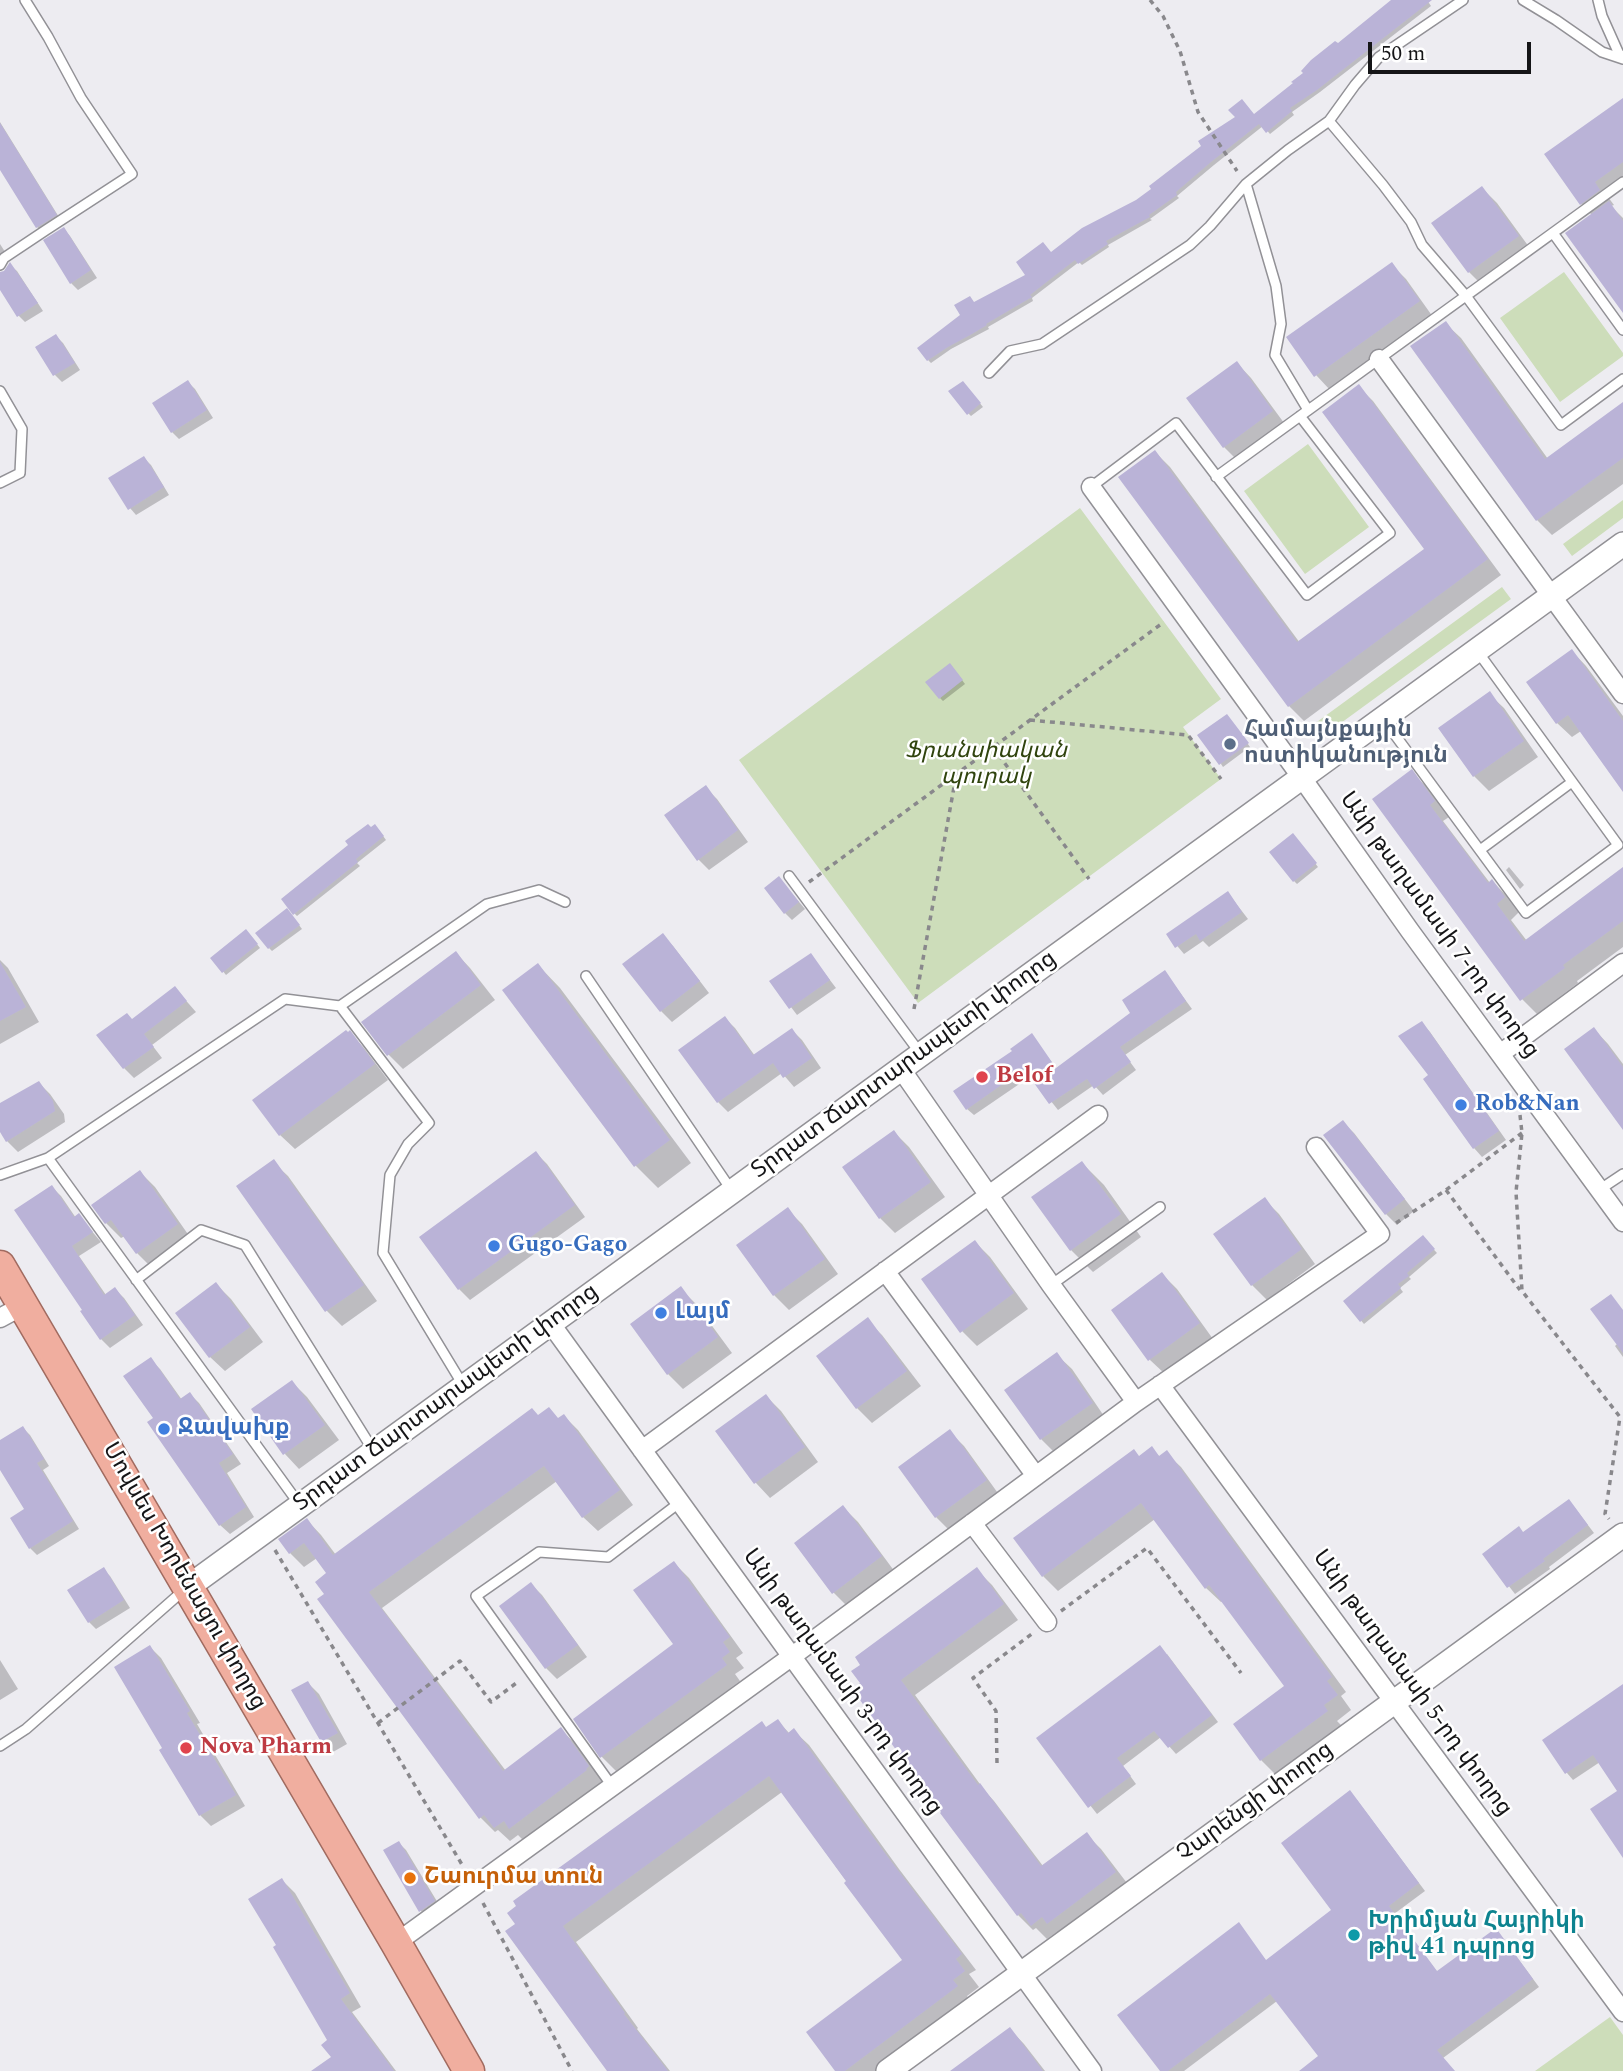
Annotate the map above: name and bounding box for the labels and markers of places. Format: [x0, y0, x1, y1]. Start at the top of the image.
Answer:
place label: Համայնքային ոստիկանություն [1244, 717, 1448, 771]
marker: Համայնքային ոստիկանություն [1222, 736, 1238, 752]
place label: Belof [996, 1063, 1052, 1091]
marker: Belof [974, 1069, 990, 1085]
place label: Rob&Nan [1475, 1091, 1580, 1119]
marker: Rob&Nan [1453, 1097, 1469, 1113]
place label: Gugo-Gago [508, 1232, 627, 1260]
marker: Gugo-Gago [486, 1238, 502, 1254]
place label: Լայմ [675, 1299, 730, 1327]
marker: Լայմ [653, 1305, 669, 1321]
place label: Ջավախք [178, 1415, 290, 1443]
marker: Ջավախք [156, 1421, 172, 1437]
place label: Nova Pharm [200, 1734, 332, 1762]
marker: Nova Pharm [178, 1740, 194, 1756]
place label: Շաուրմա տուն [424, 1864, 603, 1892]
marker: Շաուրմա տուն [402, 1870, 418, 1886]
place label: Խրիմյան Հայրիկի թիվ 41 դպրոց [1368, 1908, 1585, 1962]
marker: Խրիմյան Հայրիկի թիվ 41 դպրոց [1346, 1927, 1362, 1943]

